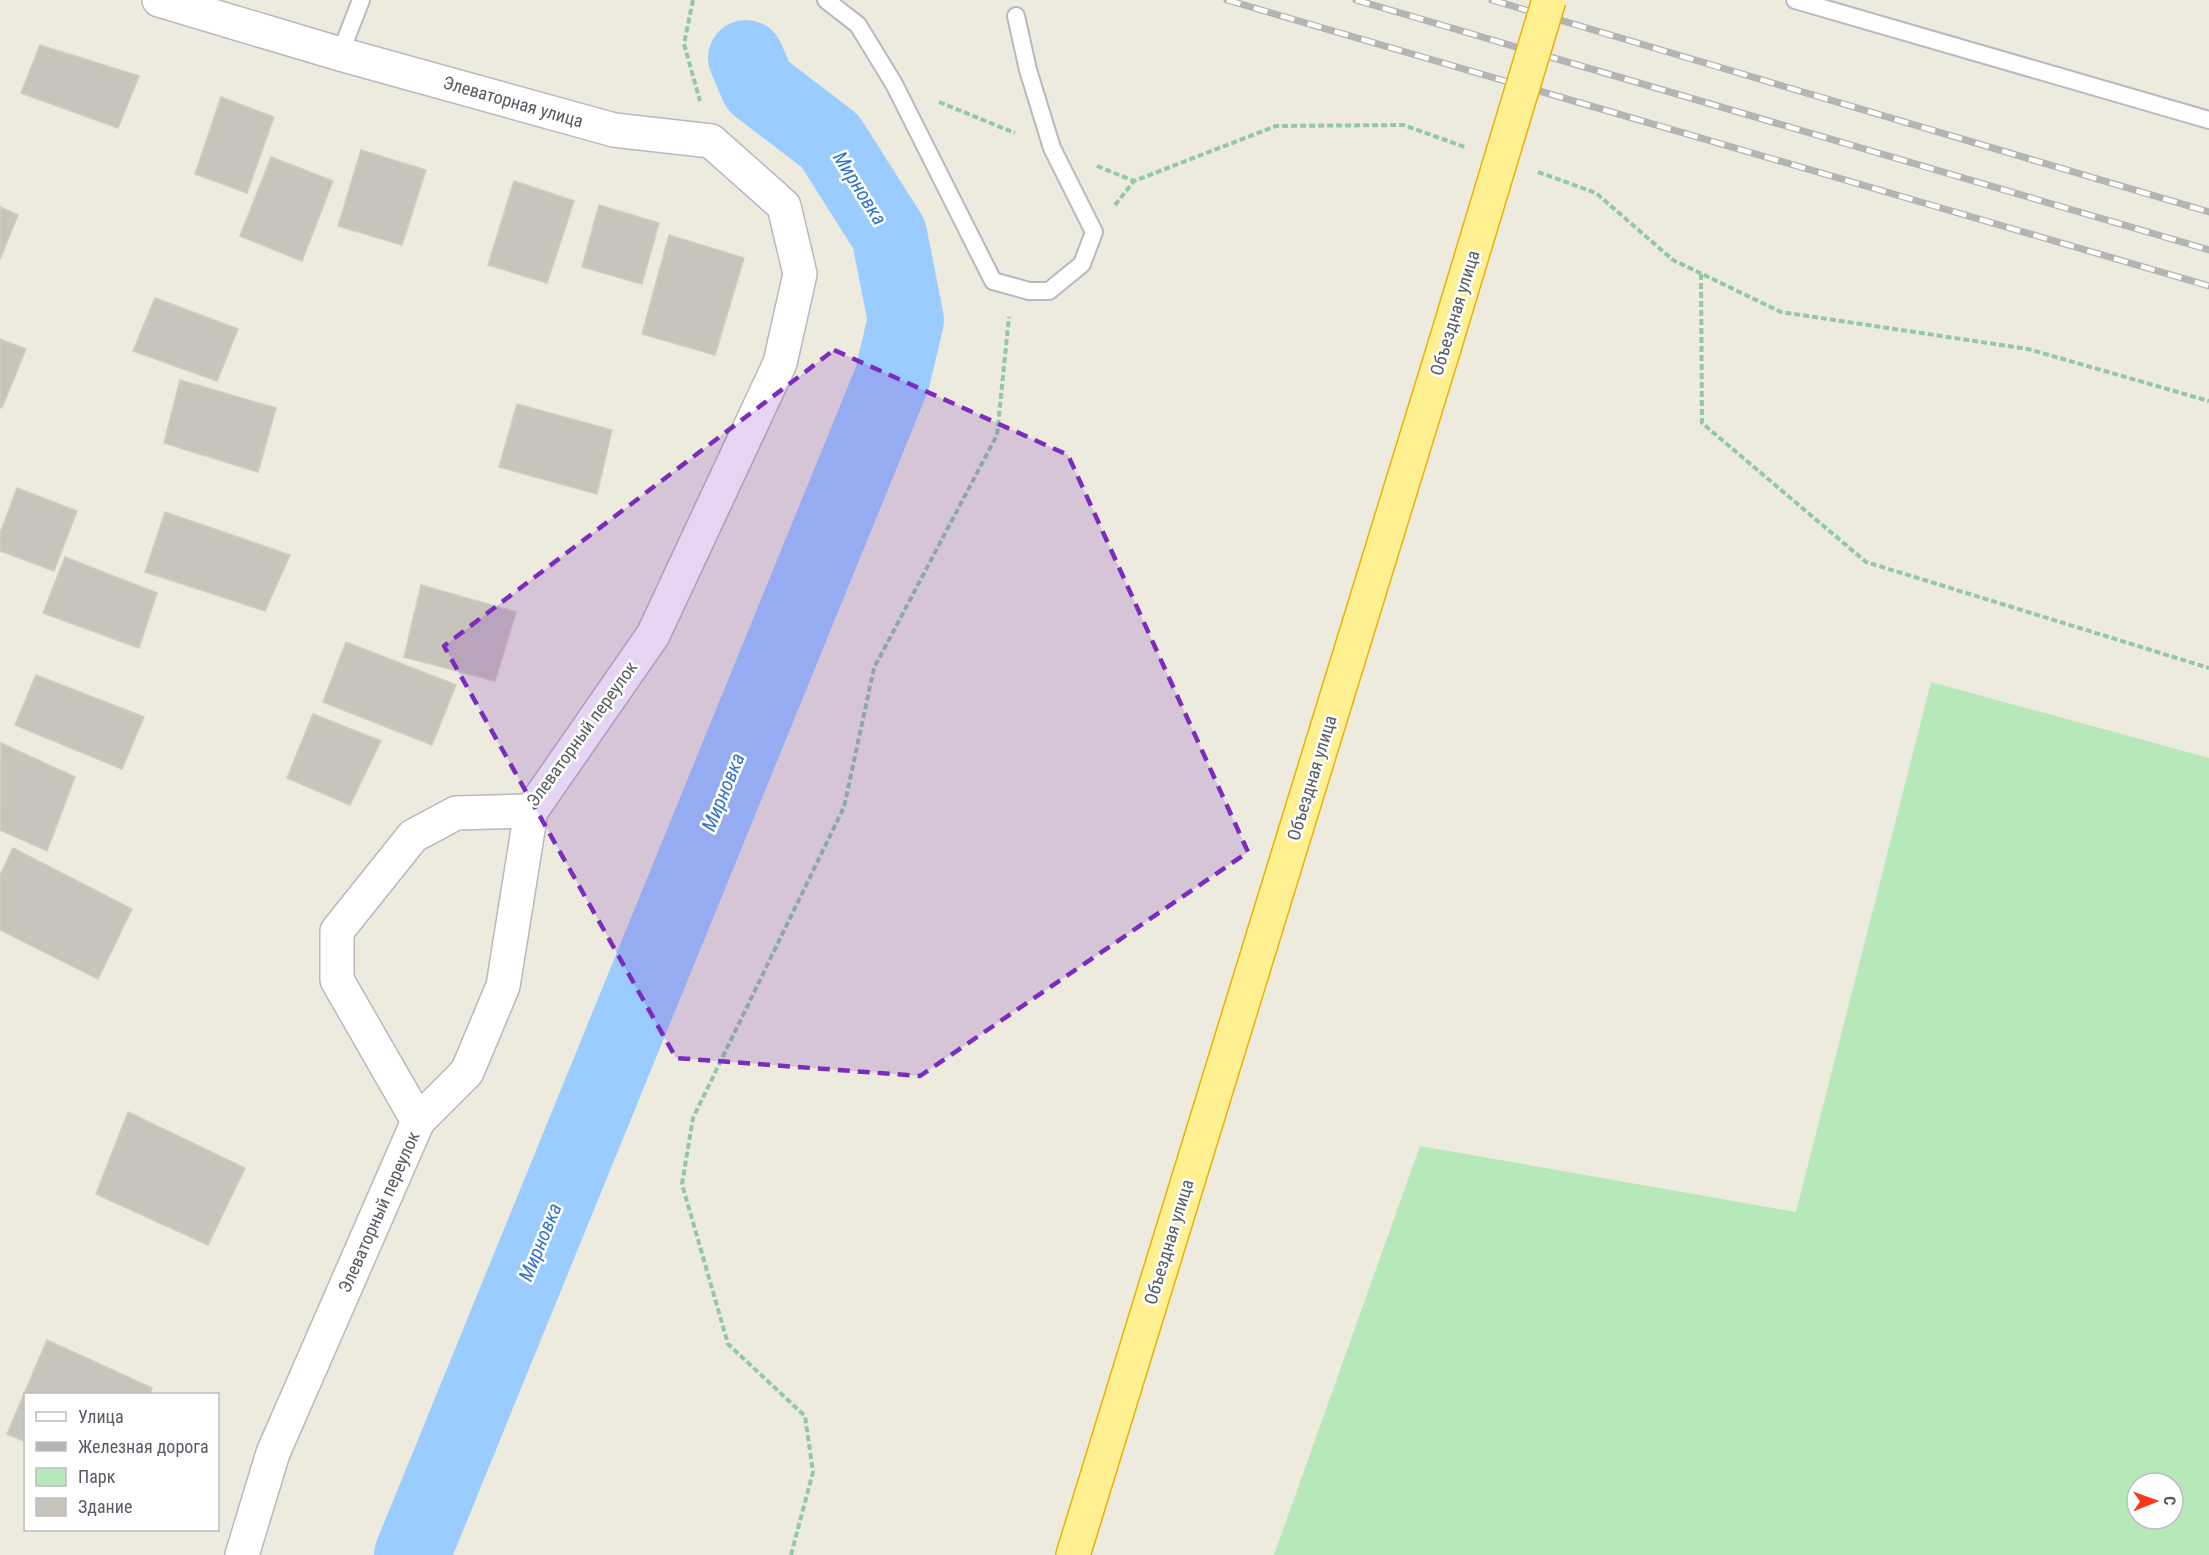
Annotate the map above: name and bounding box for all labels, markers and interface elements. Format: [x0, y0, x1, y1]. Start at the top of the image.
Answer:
street label: Элеваторная улица [441, 71, 586, 132]
water label: Мирновка [828, 147, 892, 229]
street label: Объездная улица [1426, 248, 1483, 378]
street label: Элеваторный переулок [522, 657, 642, 810]
street label: Объездная улица [1283, 713, 1340, 843]
water label: Мирновка [696, 749, 750, 835]
street label: Элеваторный переулок [334, 1128, 424, 1296]
street label: Объездная улица [1140, 1177, 1197, 1307]
water label: Мирновка [513, 1199, 567, 1285]
legend [24, 1393, 219, 1531]
text: Улица [78, 1406, 124, 1427]
text: Железная дорога [78, 1436, 209, 1457]
text: Парк [78, 1466, 116, 1487]
north arrow [2125, 1471, 2185, 1531]
text: Здание [78, 1496, 132, 1517]
text: С [2160, 1496, 2179, 1505]

